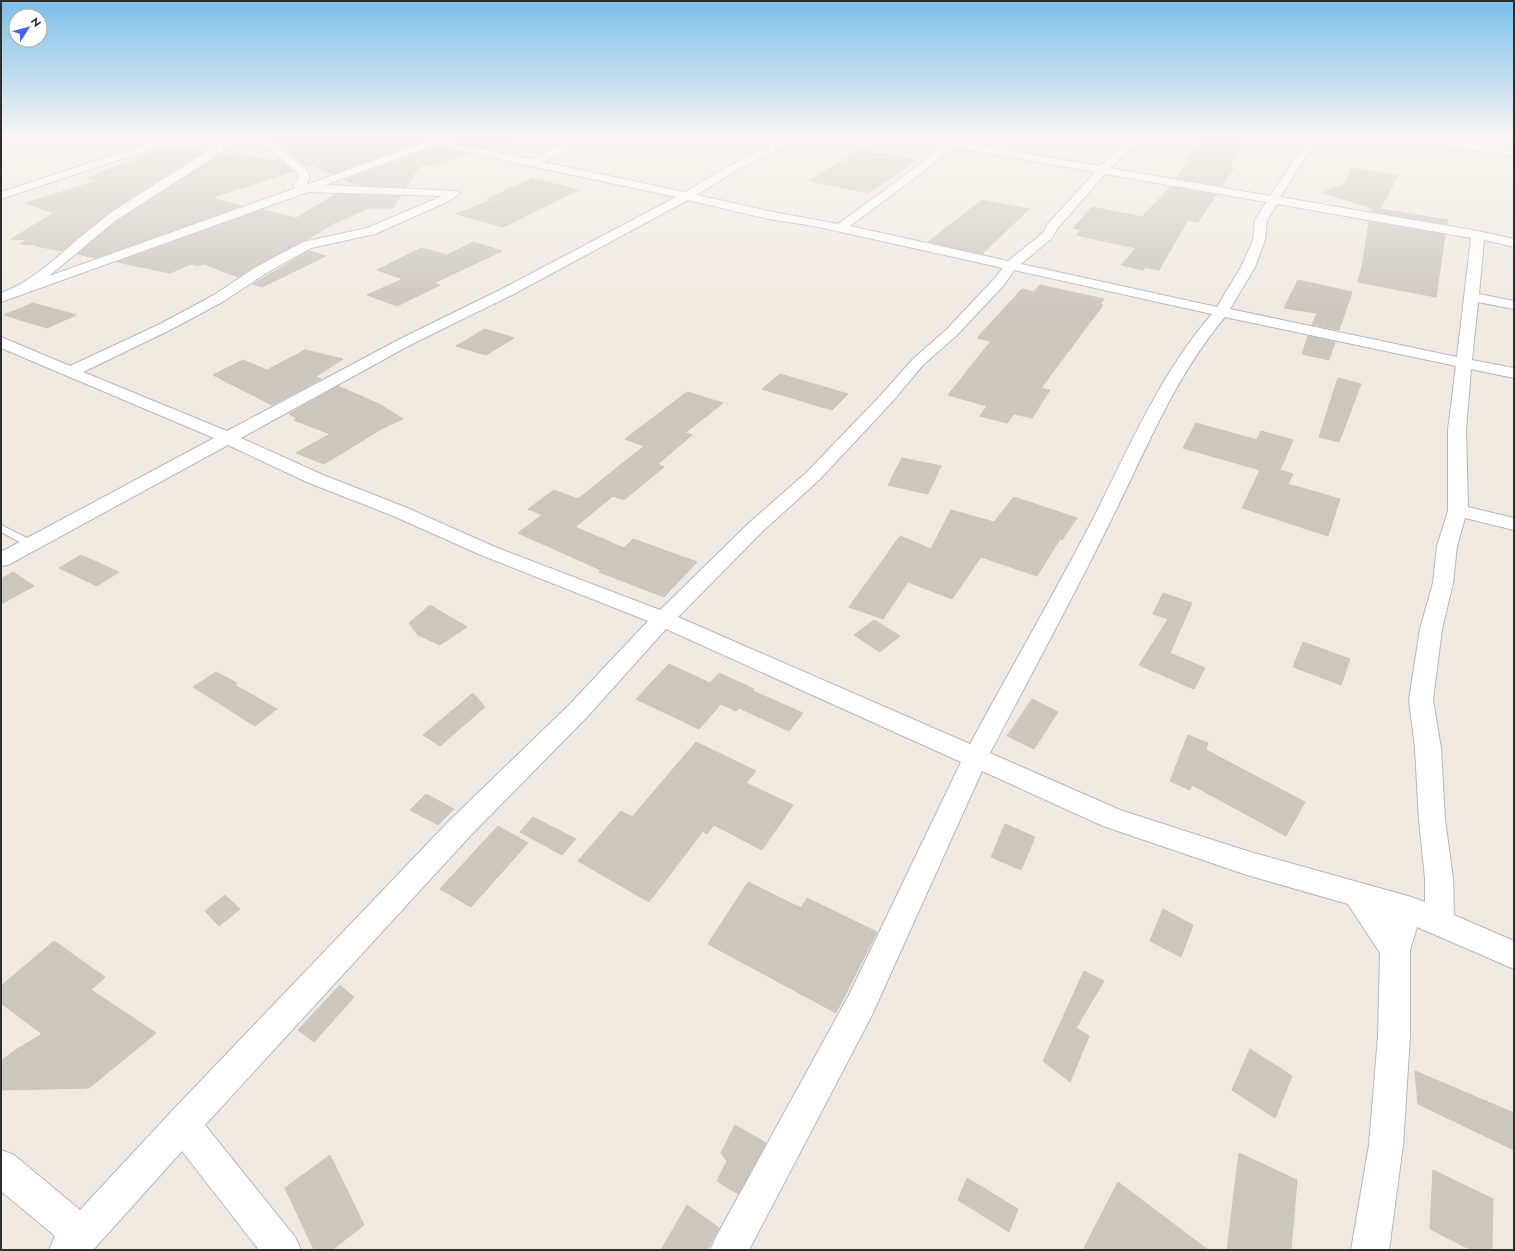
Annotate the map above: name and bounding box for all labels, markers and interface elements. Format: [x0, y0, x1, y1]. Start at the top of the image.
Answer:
north arrow [8, 8, 48, 48]
text: N [27, 14, 45, 30]

